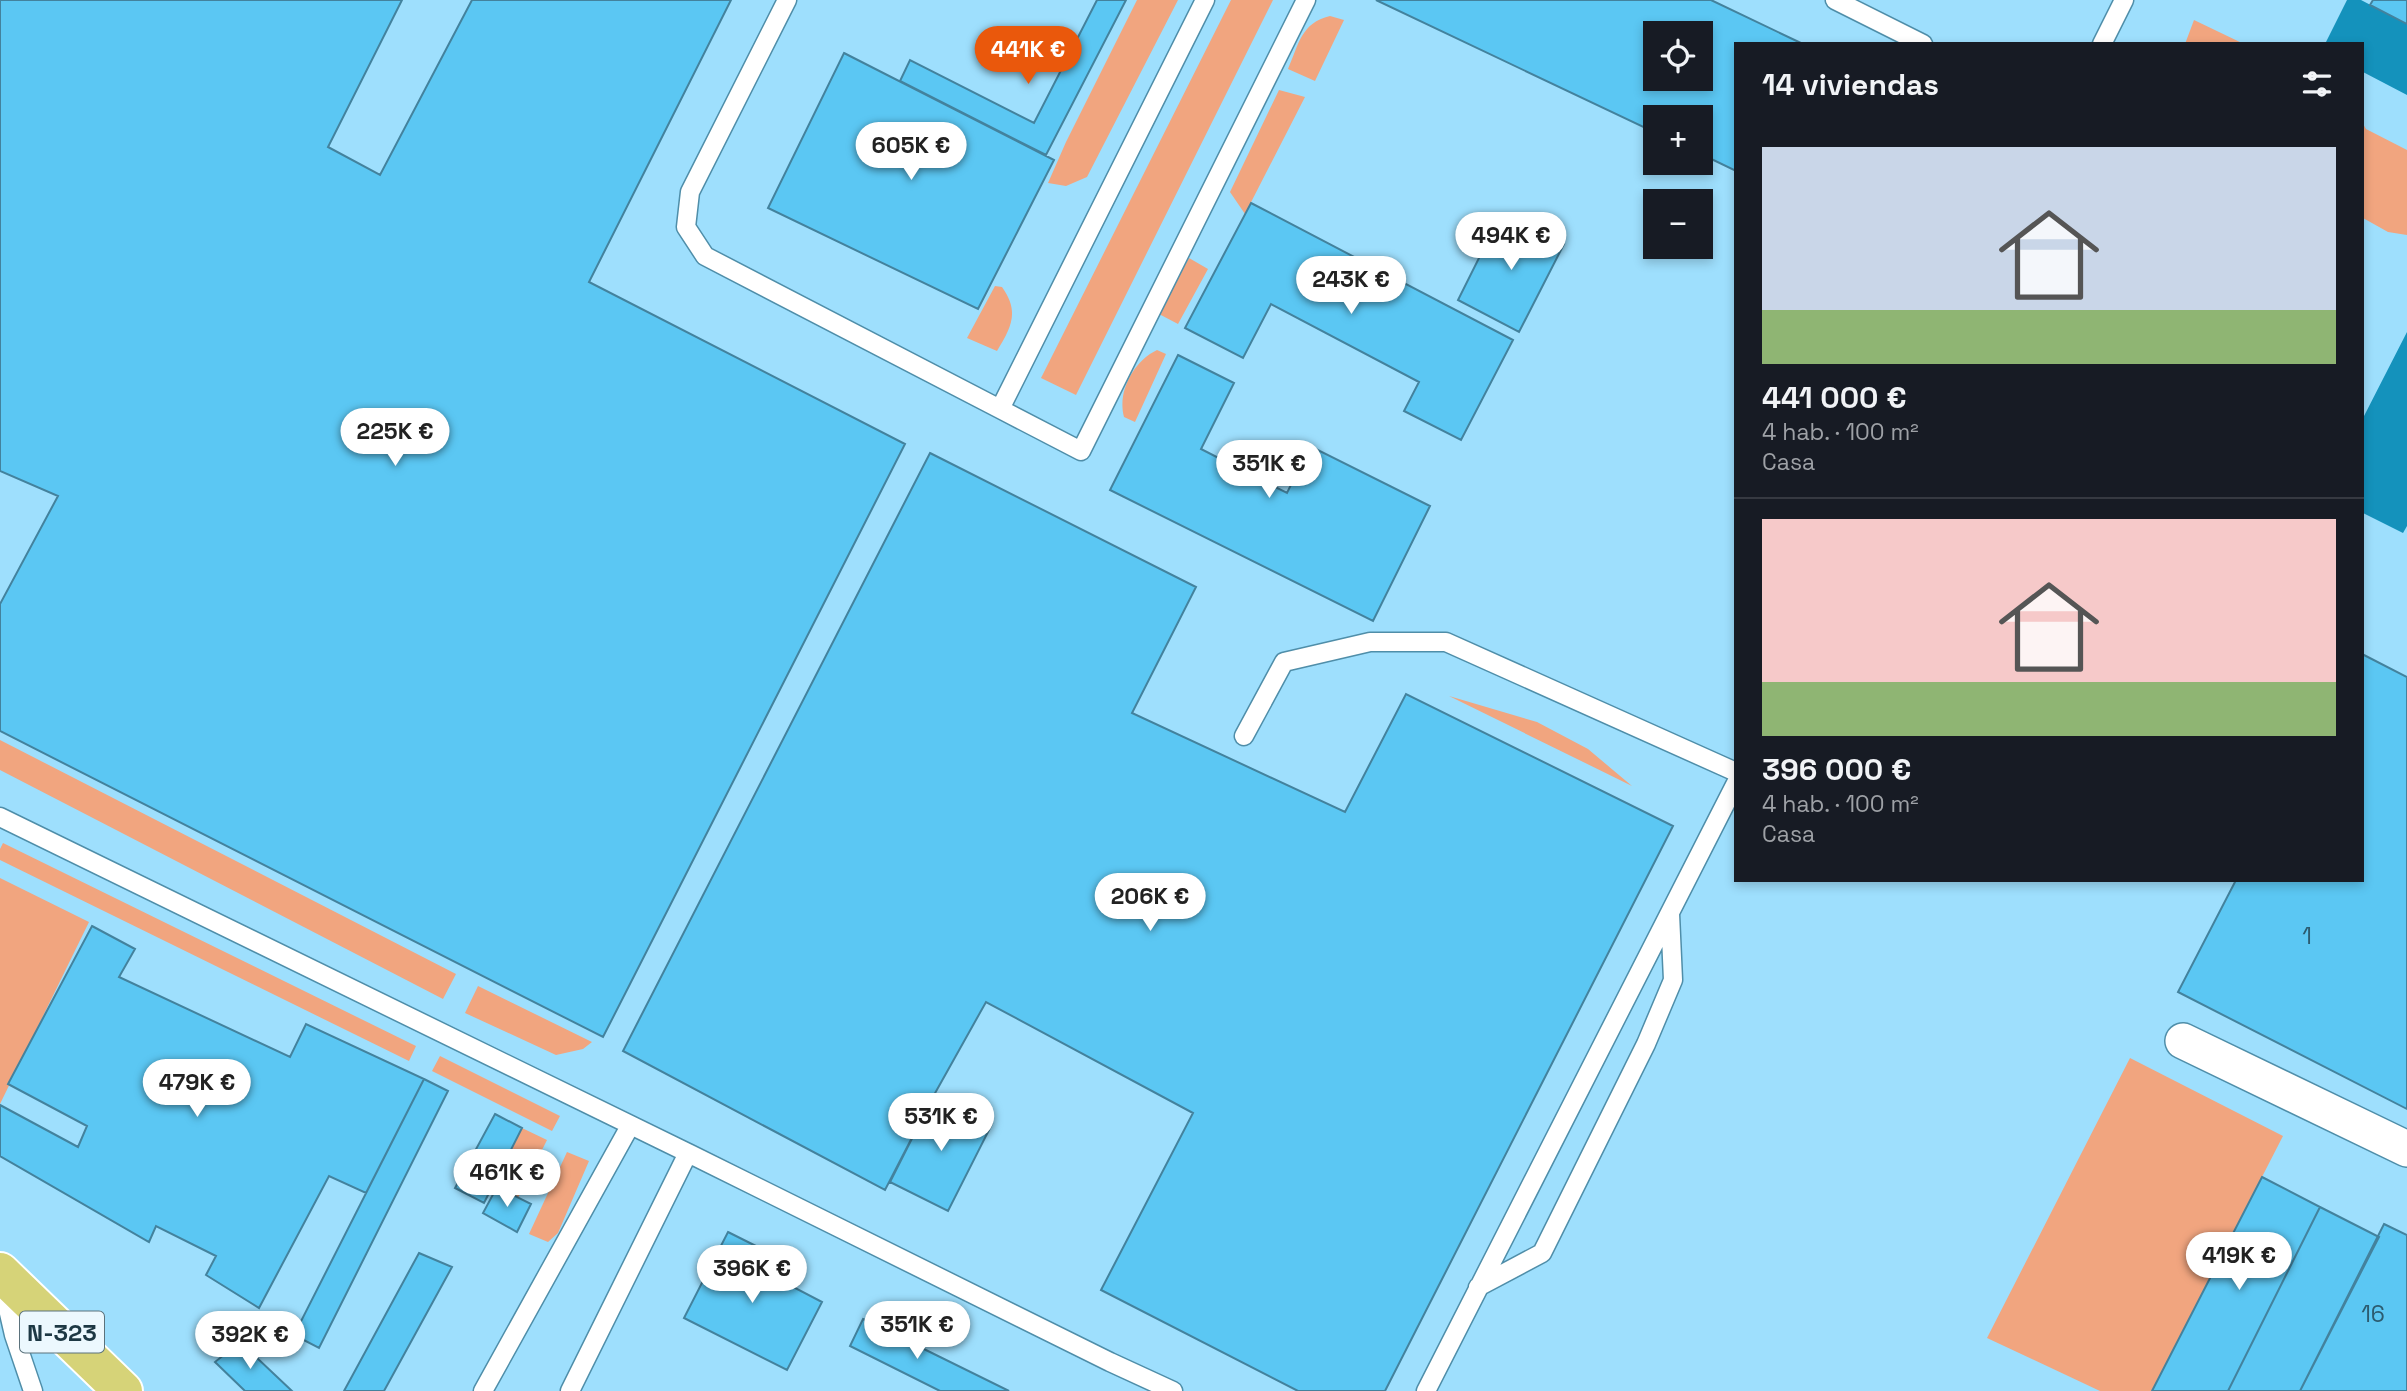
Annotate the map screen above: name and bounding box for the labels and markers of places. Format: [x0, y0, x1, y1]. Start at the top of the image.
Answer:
pin: 441K € [971, 27, 1085, 86]
pin: 605K € [854, 122, 968, 182]
pin: 494K € [1454, 212, 1568, 272]
pin: 243K € [1294, 256, 1408, 316]
pin: 225K € [338, 408, 452, 468]
pin: 351K € [1212, 440, 1326, 500]
pin: 206K € [1093, 874, 1207, 933]
pin: 479K € [140, 1060, 254, 1119]
pin: 531K € [884, 1094, 998, 1153]
pin: 461K € [450, 1150, 564, 1209]
pin: 419K € [2182, 1232, 2296, 1292]
pin: 396K € [695, 1246, 809, 1305]
pin: 351K € [860, 1302, 974, 1361]
pin: 392K € [193, 1312, 307, 1371]

